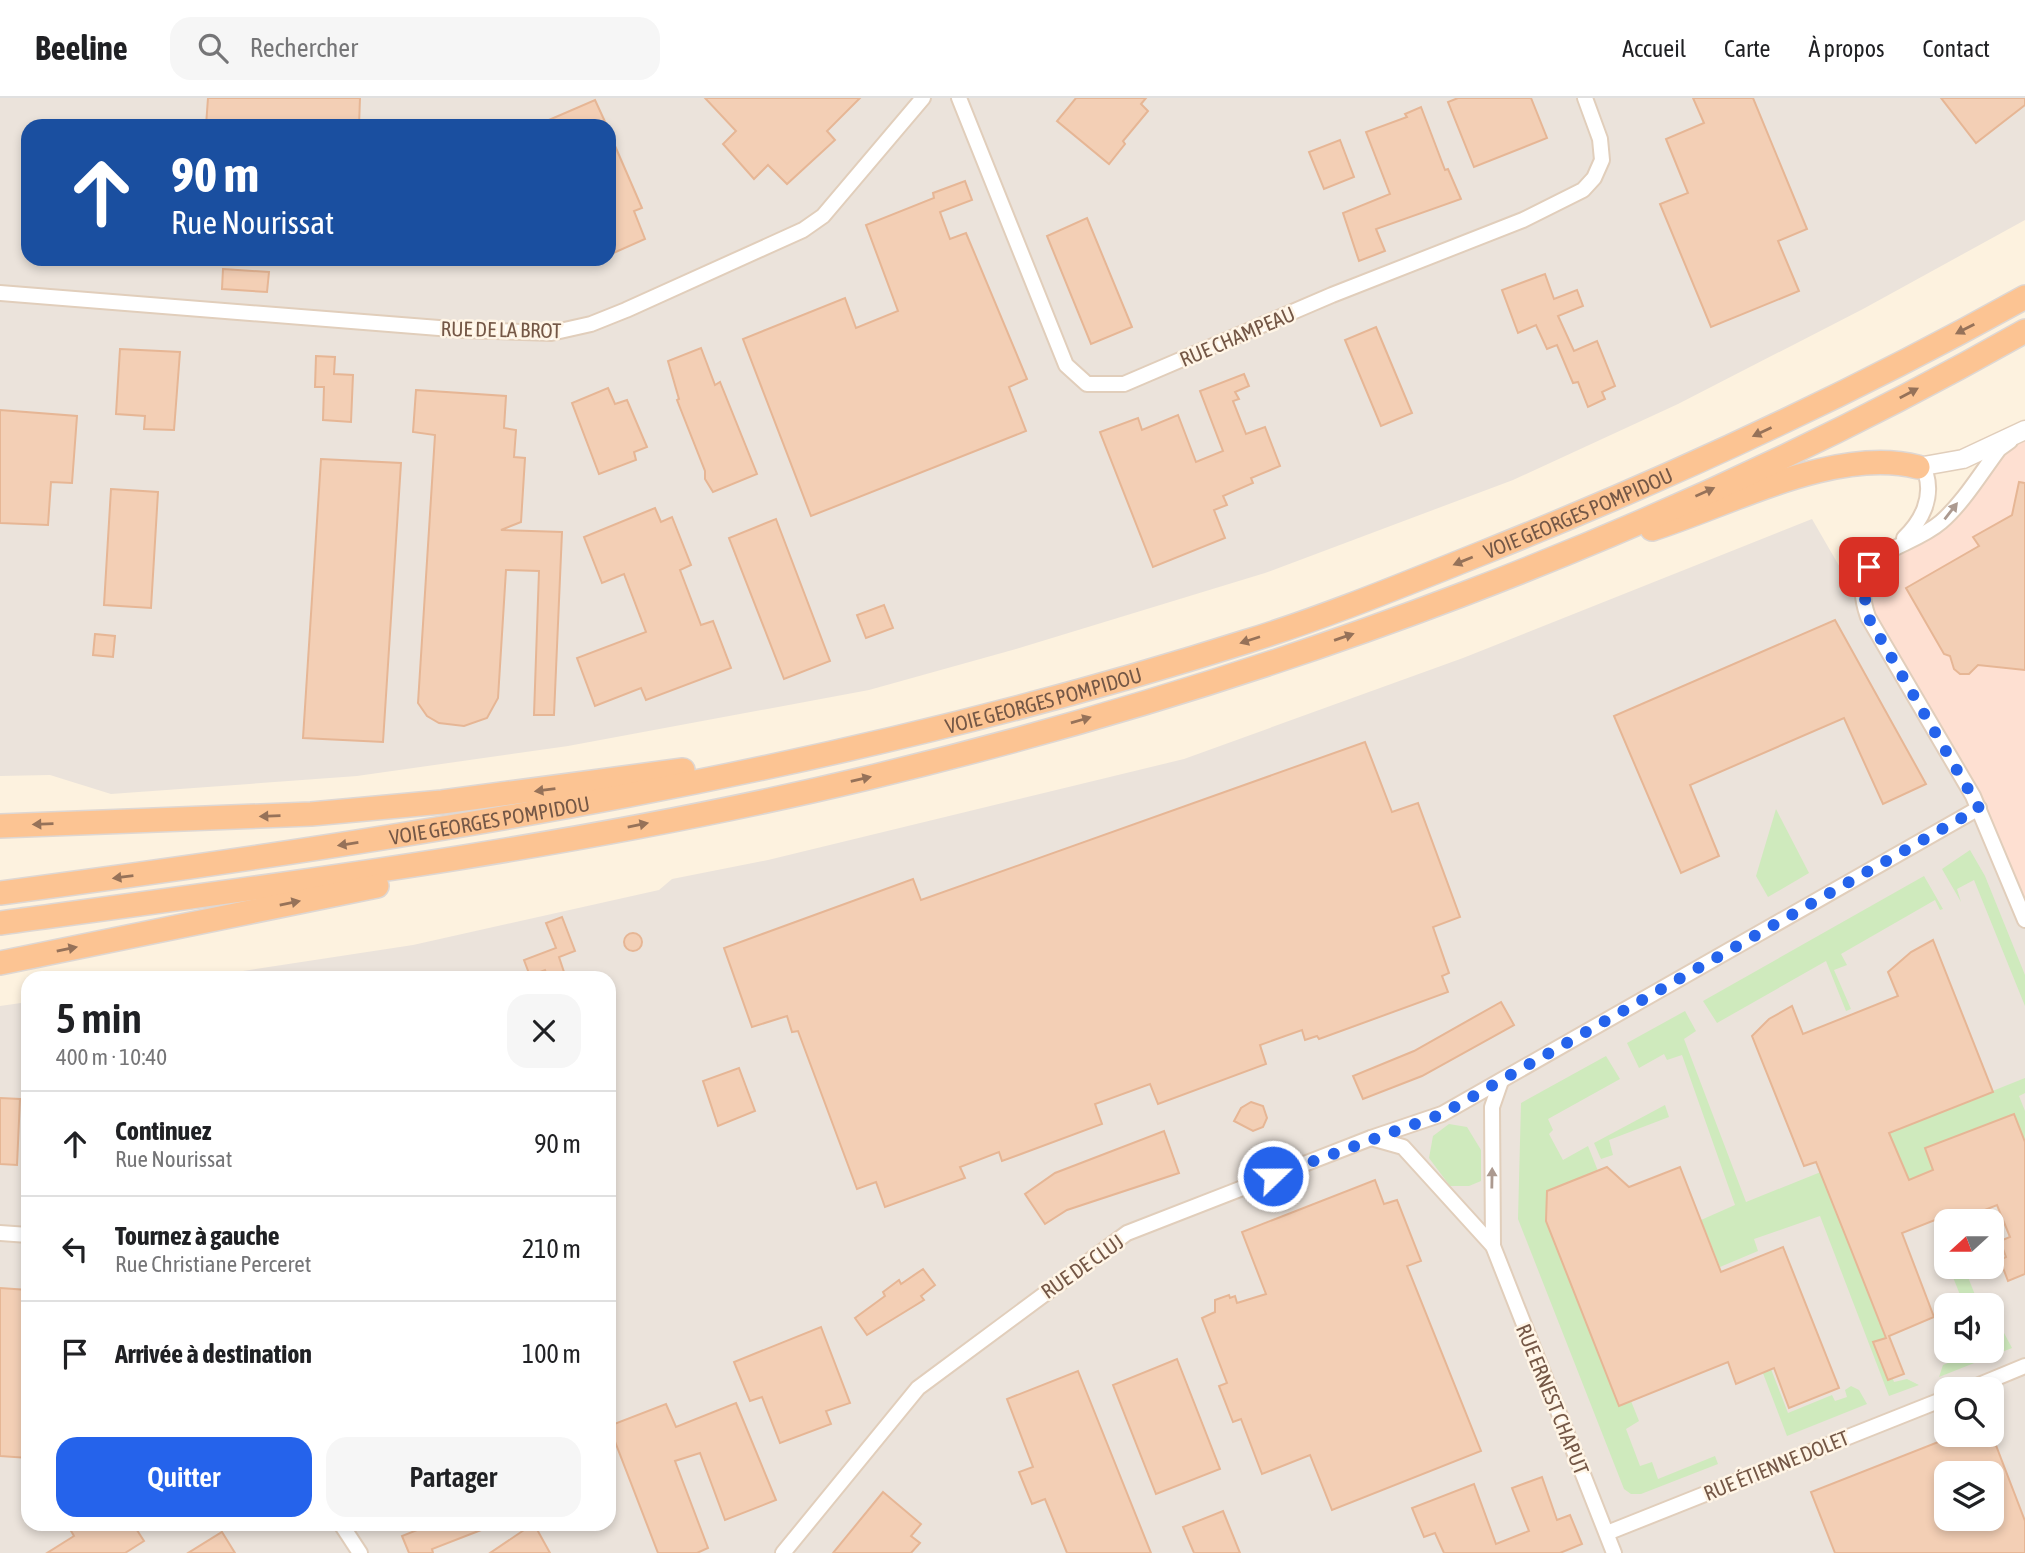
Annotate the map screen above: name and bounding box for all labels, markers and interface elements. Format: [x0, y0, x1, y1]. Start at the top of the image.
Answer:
search box [170, 17, 660, 80]
text: Beeline [35, 29, 128, 67]
icon: search [194, 29, 232, 67]
text: Rechercher [250, 33, 358, 63]
text: Accueil [1622, 35, 1686, 62]
text: Carte [1724, 35, 1770, 62]
text: À propos [1808, 35, 1884, 62]
text: Contact [1922, 35, 1990, 62]
text: 90 m [171, 146, 259, 202]
icon: ahead [56, 147, 147, 238]
text: Rue Nourissat [171, 204, 334, 241]
street label: RUE CHAMPEAU [1176, 301, 1298, 371]
street label: RUE DE LA BROT [440, 316, 562, 342]
one-way arrow [1955, 324, 1975, 335]
one-way arrow [1900, 387, 1919, 399]
one-way arrow [1752, 426, 1772, 438]
street label: VOIE GEORGES POMPIDOU [1480, 462, 1676, 563]
one-way arrow [1695, 486, 1715, 498]
one-way arrow [1944, 502, 1959, 520]
pin [1839, 537, 1899, 597]
icon: arrive [1850, 548, 1888, 586]
one-way arrow [1453, 555, 1474, 566]
one-way arrow [1334, 631, 1355, 642]
one-way arrow [1240, 636, 1261, 646]
street label: VOIE GEORGES POMPIDOU [943, 662, 1145, 738]
one-way arrow [1071, 715, 1092, 725]
one-way arrow [850, 774, 872, 785]
one-way arrow [534, 785, 556, 796]
street label: VOIE GEORGES POMPIDOU [388, 791, 592, 849]
one-way arrow [259, 810, 281, 821]
one-way arrow [31, 819, 53, 830]
one-way arrow [627, 820, 649, 831]
one-way arrow [337, 839, 359, 850]
one-way arrow [112, 872, 134, 883]
one-way arrow [279, 897, 301, 908]
one-way arrow [56, 944, 78, 955]
text: 5 min [56, 994, 142, 1042]
button: close [507, 994, 581, 1068]
text: 400 m · 10:40 [56, 1044, 167, 1070]
text: Continuez [115, 1116, 211, 1146]
icon: ahead [56, 1125, 94, 1163]
text: 90 m [534, 1129, 581, 1159]
position arrow [1236, 1139, 1310, 1213]
text: Rue Nourissat [115, 1146, 232, 1172]
one-way arrow [1486, 1166, 1498, 1188]
north arrow [1934, 1209, 2004, 1279]
map controls [1934, 1209, 2004, 1531]
text: Tournez à gauche [115, 1221, 280, 1251]
street label: RUE DE CLUJ [1036, 1229, 1128, 1303]
icon: left [56, 1230, 94, 1268]
text: 210 m [522, 1234, 581, 1264]
text: Rue Christiane Perceret [115, 1251, 311, 1277]
button: sound [1934, 1293, 2004, 1363]
street label: RUE ERNEST CHAPUT [1512, 1320, 1594, 1478]
icon: arrive [56, 1335, 94, 1373]
text: Arrivée à destination [115, 1339, 312, 1369]
text: 100 m [522, 1339, 581, 1369]
button: search [1934, 1377, 2004, 1447]
street label: RUE ÉTIENNE DOLET [1700, 1425, 1852, 1505]
button: Quitter [56, 1437, 312, 1517]
button: Partager [326, 1437, 581, 1517]
button: layers [1934, 1461, 2004, 1531]

